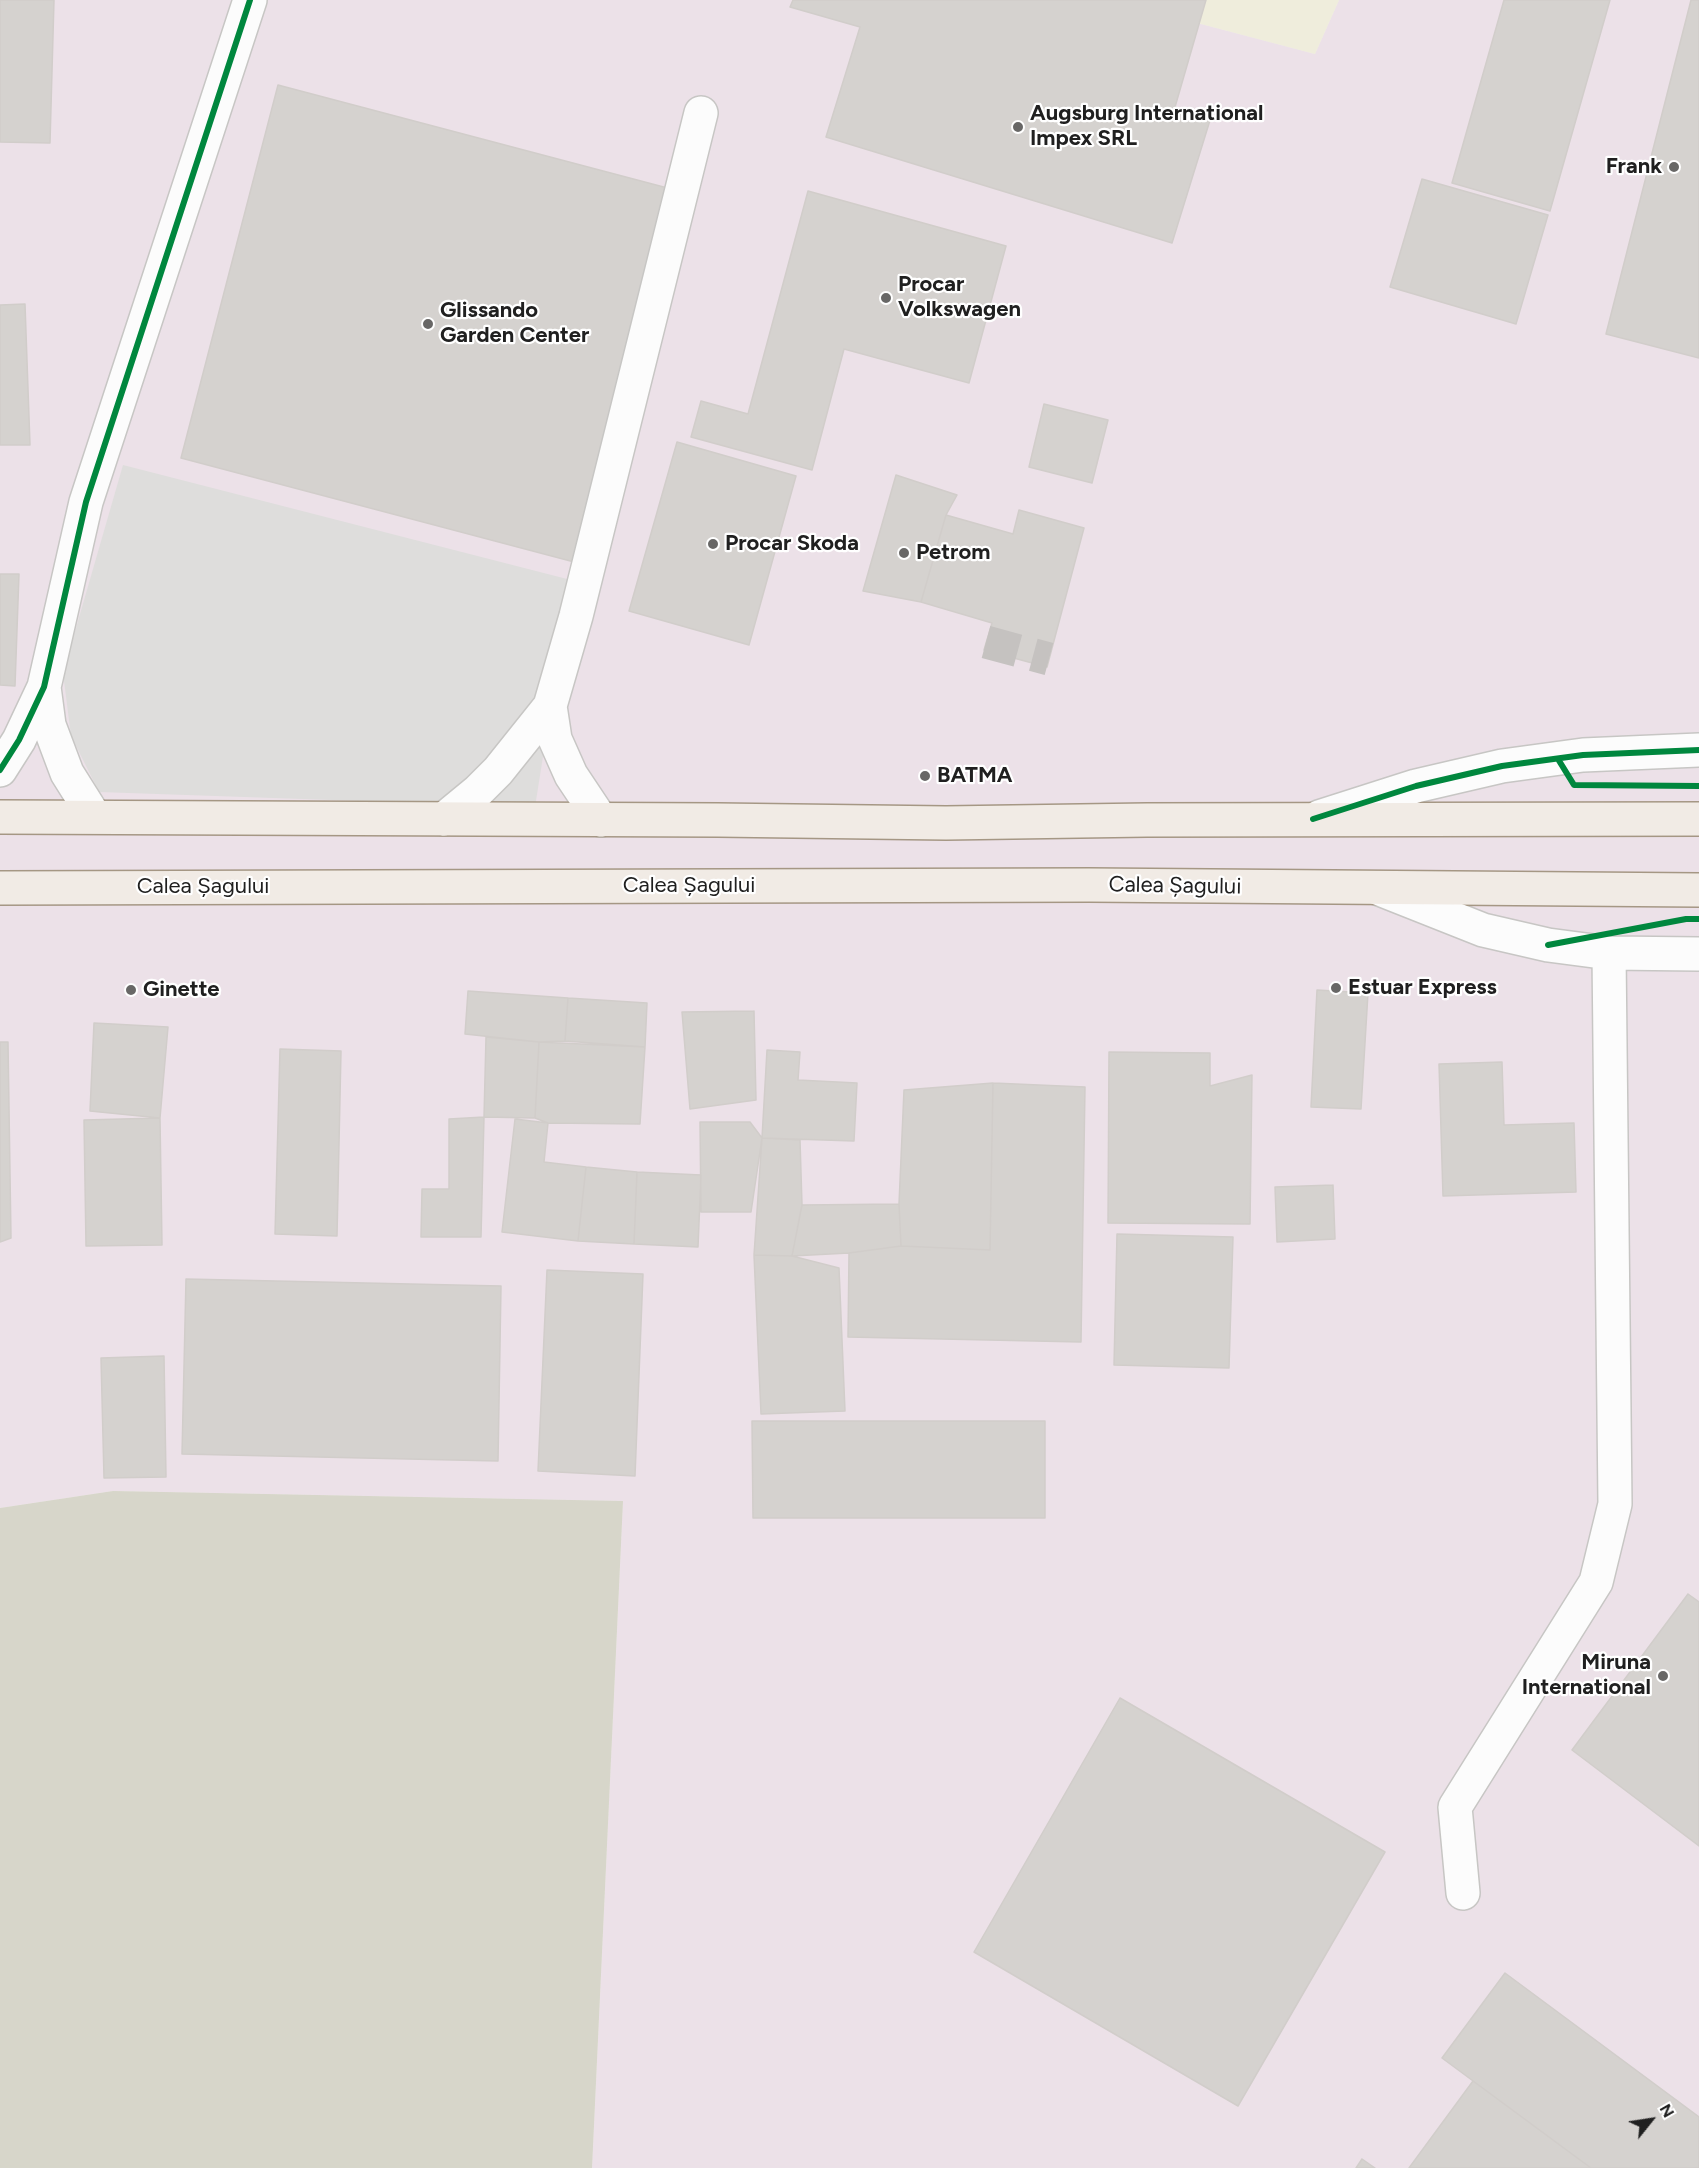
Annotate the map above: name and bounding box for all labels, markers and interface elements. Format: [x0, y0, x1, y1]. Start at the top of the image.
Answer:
place label: Augsburg International Impex SRL [1030, 101, 1263, 152]
marker: Augsburg International Impex SRL [1011, 120, 1025, 134]
place label: Frank [1606, 154, 1662, 180]
marker: Frank [1667, 160, 1681, 174]
place label: Procar Volkswagen [898, 272, 1021, 324]
marker: Procar Volkswagen [879, 291, 893, 305]
place label: Glissando Garden Center [440, 298, 589, 350]
marker: Glissando Garden Center [421, 317, 435, 331]
place label: Procar Skoda [725, 531, 859, 557]
marker: Procar Skoda [706, 537, 720, 551]
place label: Petrom [916, 540, 990, 566]
marker: Petrom [897, 546, 911, 560]
place label: BATMA [937, 763, 1013, 789]
marker: BATMA [918, 769, 932, 783]
street label: Calea Șagului [1108, 872, 1242, 900]
street label: Calea Șagului [623, 873, 755, 899]
street label: Calea Șagului [137, 874, 269, 900]
place label: Estuar Express [1348, 975, 1497, 1001]
place label: Ginette [143, 977, 219, 1003]
marker: Estuar Express [1329, 981, 1343, 995]
marker: Ginette [124, 983, 138, 997]
place label: Miruna International [1522, 1650, 1651, 1702]
marker: Miruna International [1656, 1669, 1670, 1683]
north arrow [1621, 2090, 1681, 2150]
text: N [1656, 2101, 1678, 2121]

